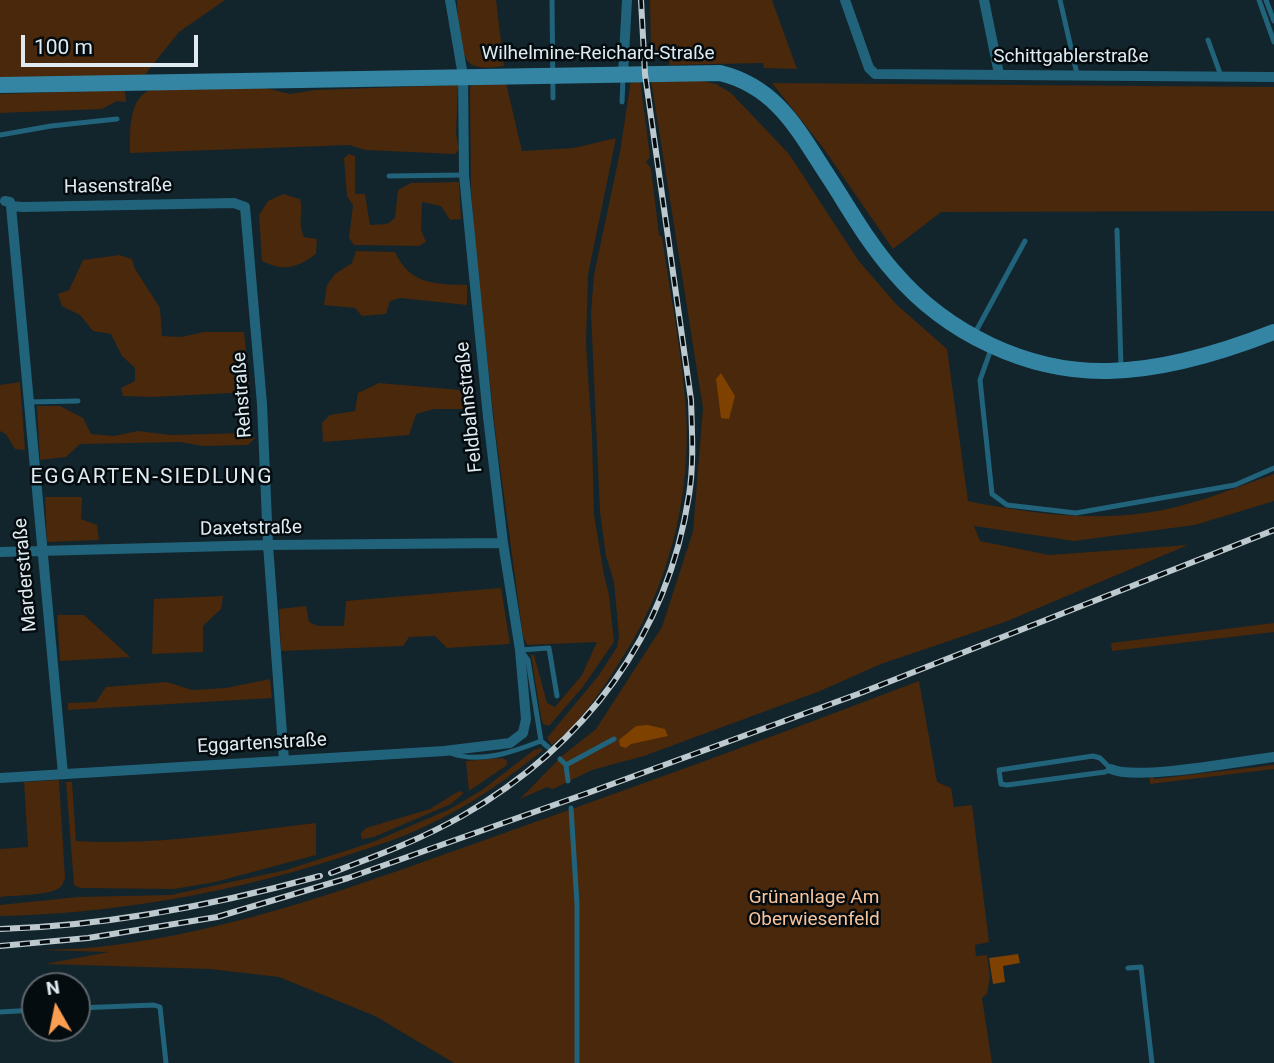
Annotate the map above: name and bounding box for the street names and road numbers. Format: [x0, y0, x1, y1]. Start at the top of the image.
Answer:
street label: Wilhelmine-Reichard-Straße [481, 43, 715, 65]
street label: Schittgablerstraße [993, 46, 1149, 68]
street label: Hasenstraße [64, 175, 172, 199]
street label: Feldbahnstraße [452, 340, 488, 474]
street label: Rehstraße [229, 351, 257, 439]
street label: Marderstraße [10, 517, 42, 633]
street label: Daxetstraße [200, 517, 302, 541]
street label: Eggartenstraße [197, 729, 327, 759]

